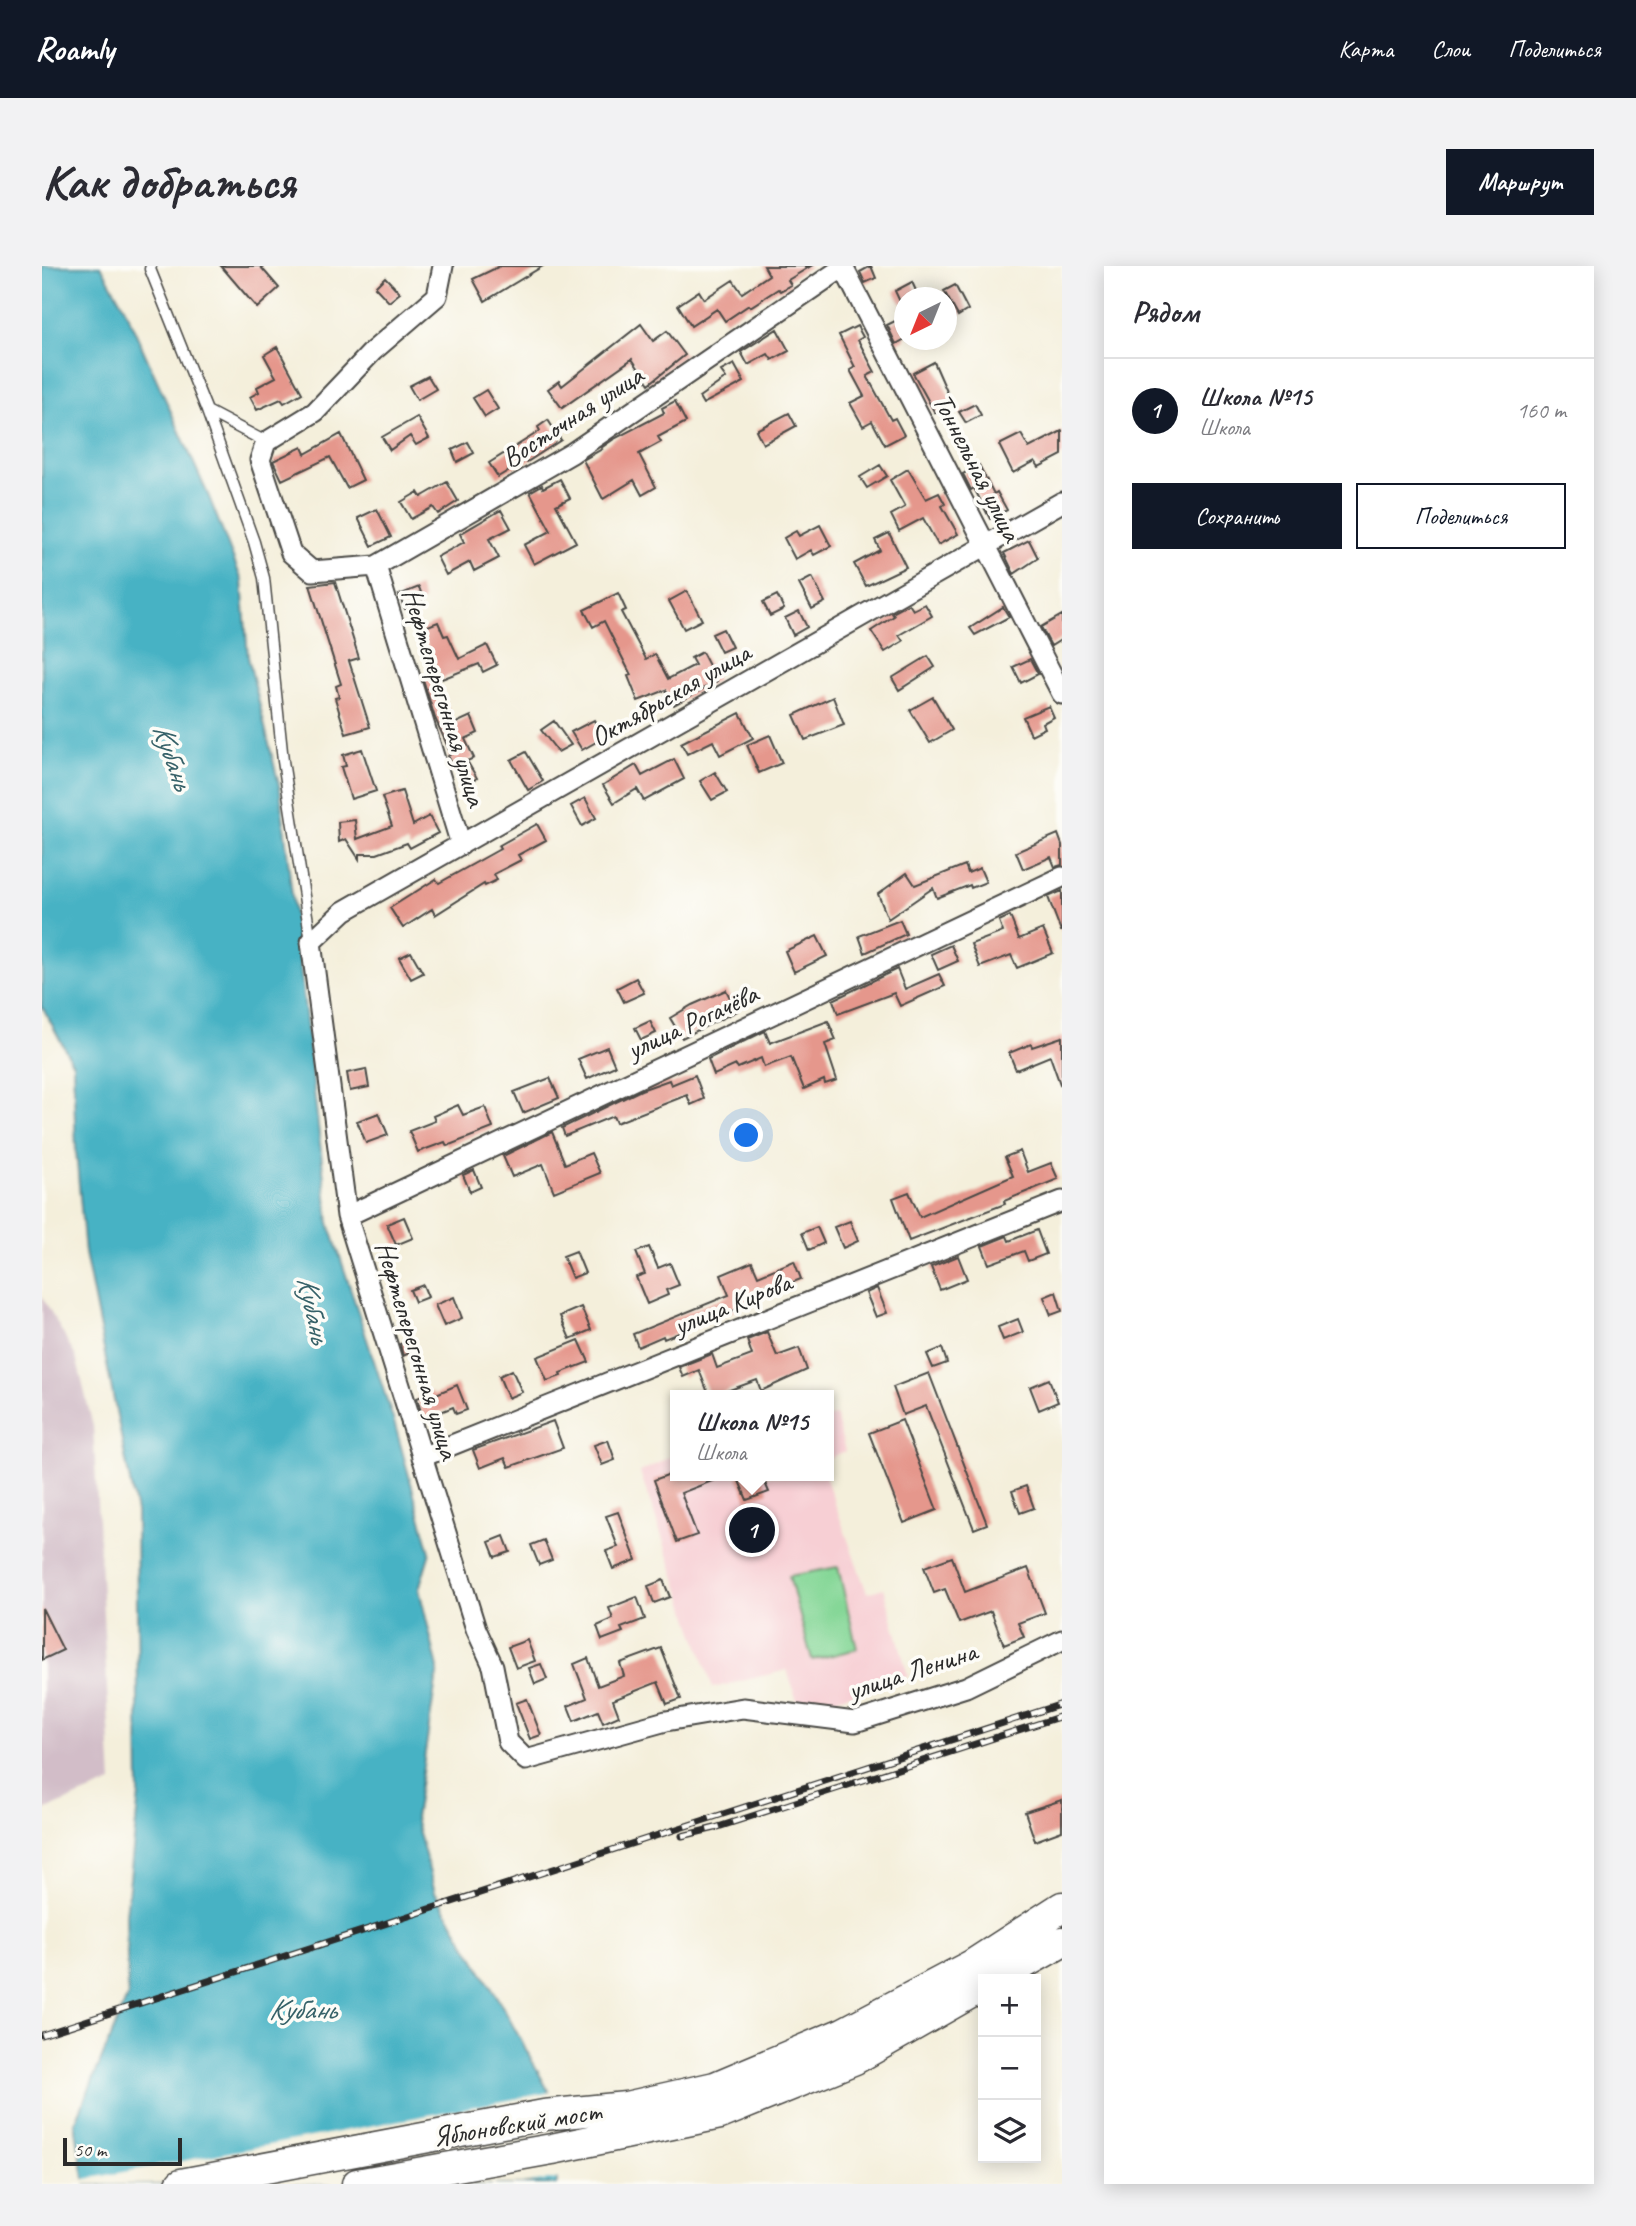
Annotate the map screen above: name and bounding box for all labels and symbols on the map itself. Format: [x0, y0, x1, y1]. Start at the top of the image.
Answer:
north arrow [894, 287, 957, 350]
street label: Восточная улица [495, 357, 651, 475]
street label: Тоннельная улица [925, 387, 1031, 549]
street label: Нефтеперегонная улица [395, 584, 495, 812]
street label: Октябрьская улица [584, 633, 759, 754]
water label: Кубань [144, 718, 203, 797]
street label: улица Рогачёва [619, 975, 765, 1068]
your location [729, 1118, 763, 1152]
street label: Нефтеперегонная улица [368, 1237, 468, 1465]
street label: улица Кирова [666, 1263, 798, 1344]
water label: Кубань [288, 1272, 340, 1349]
pin: 1 [729, 1504, 775, 1556]
street label: улица Ленина [842, 1632, 983, 1708]
water label: Кубань [269, 1990, 339, 2028]
street label: Яблоновский мост [430, 2093, 605, 2154]
scale bar [63, 2135, 182, 2167]

